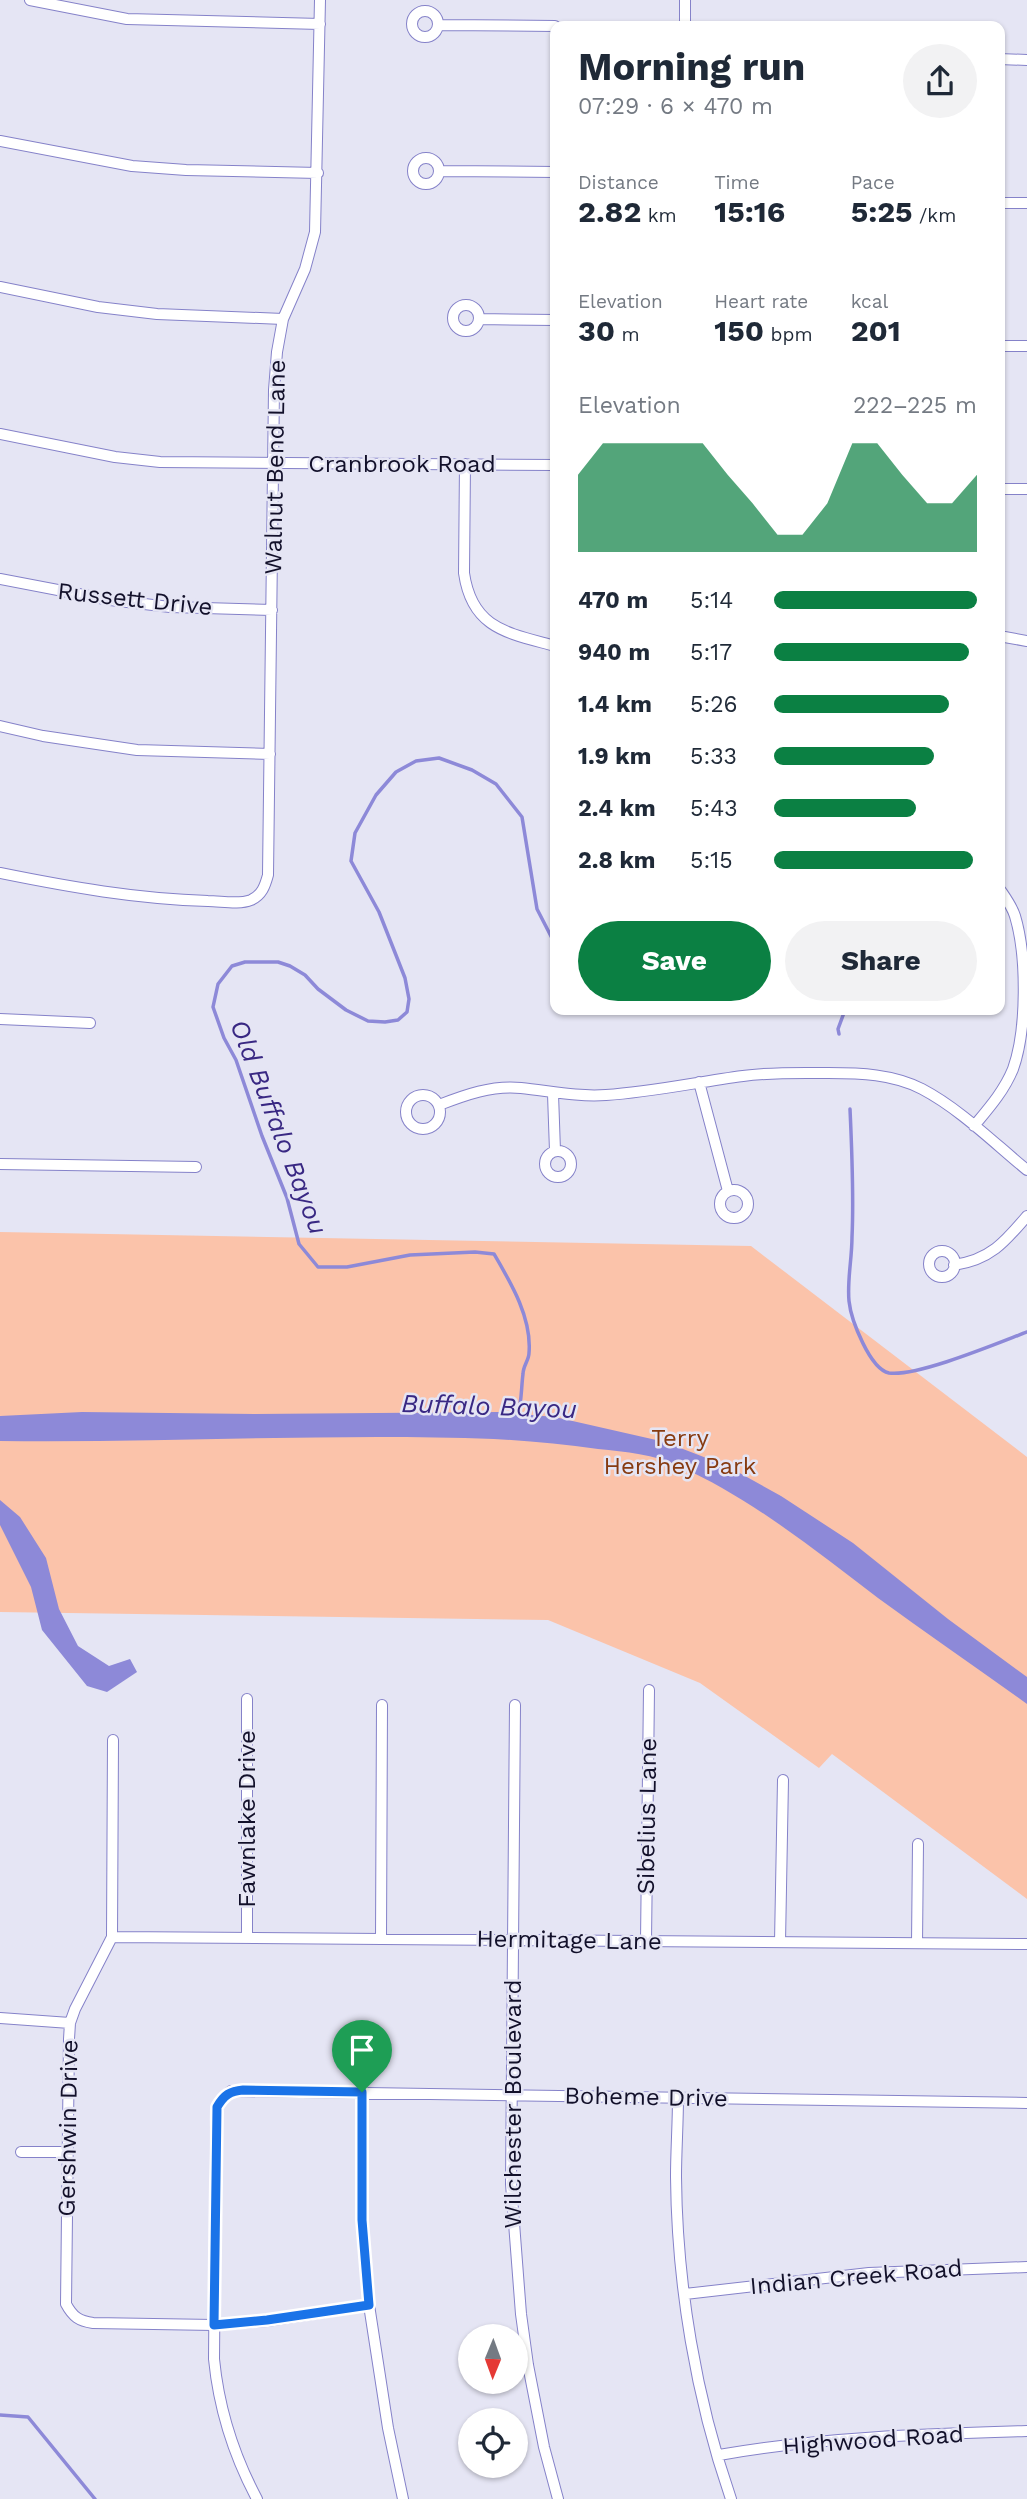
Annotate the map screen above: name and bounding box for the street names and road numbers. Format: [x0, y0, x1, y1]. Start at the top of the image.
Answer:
street label: Walnut Bend Lane [259, 359, 291, 575]
street label: Cranbrook Road [308, 450, 496, 478]
street label: Russett Drive [56, 577, 214, 621]
street label: Fawnlake Drive [233, 1730, 261, 1908]
street label: Sibelius Lane [632, 1737, 662, 1895]
street label: Hermitage Lane [476, 1924, 662, 1956]
street label: Wilchester Boulevard [499, 1980, 527, 2228]
street label: Gershwin Drive [52, 2039, 84, 2217]
street label: Boheme Drive [564, 2082, 728, 2112]
street label: Indian Creek Road [749, 2254, 963, 2300]
street label: Highwood Road [781, 2420, 965, 2460]

